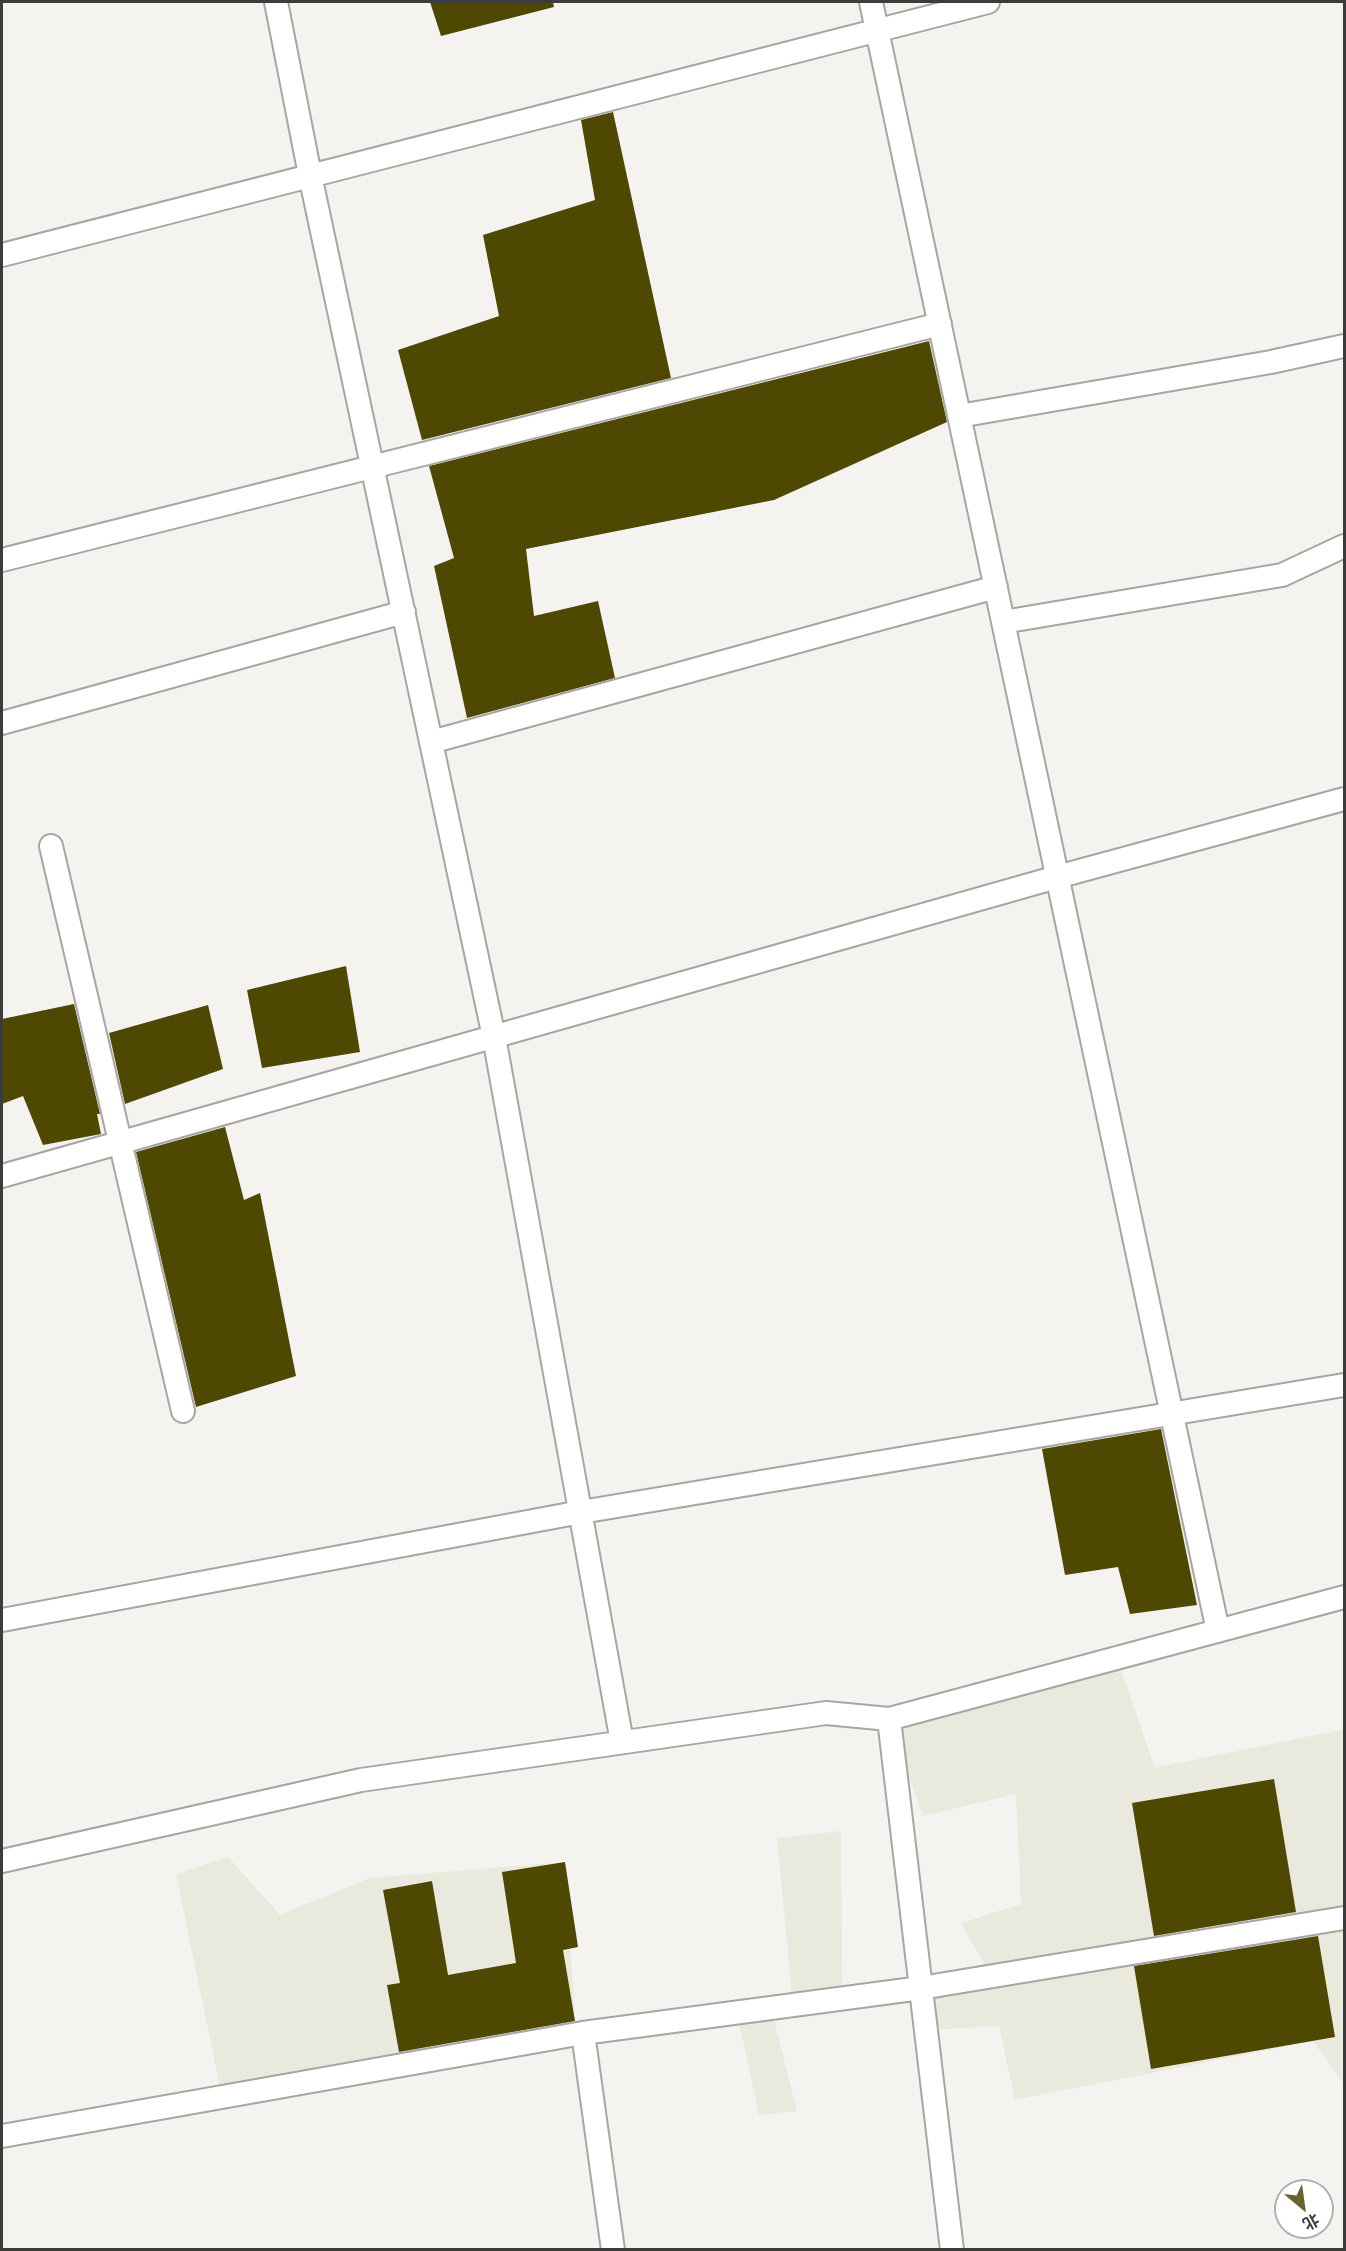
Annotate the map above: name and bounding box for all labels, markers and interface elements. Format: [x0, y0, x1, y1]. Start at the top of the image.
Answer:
north arrow [1274, 2179, 1334, 2239]
text: 北 [1299, 2209, 1325, 2237]

